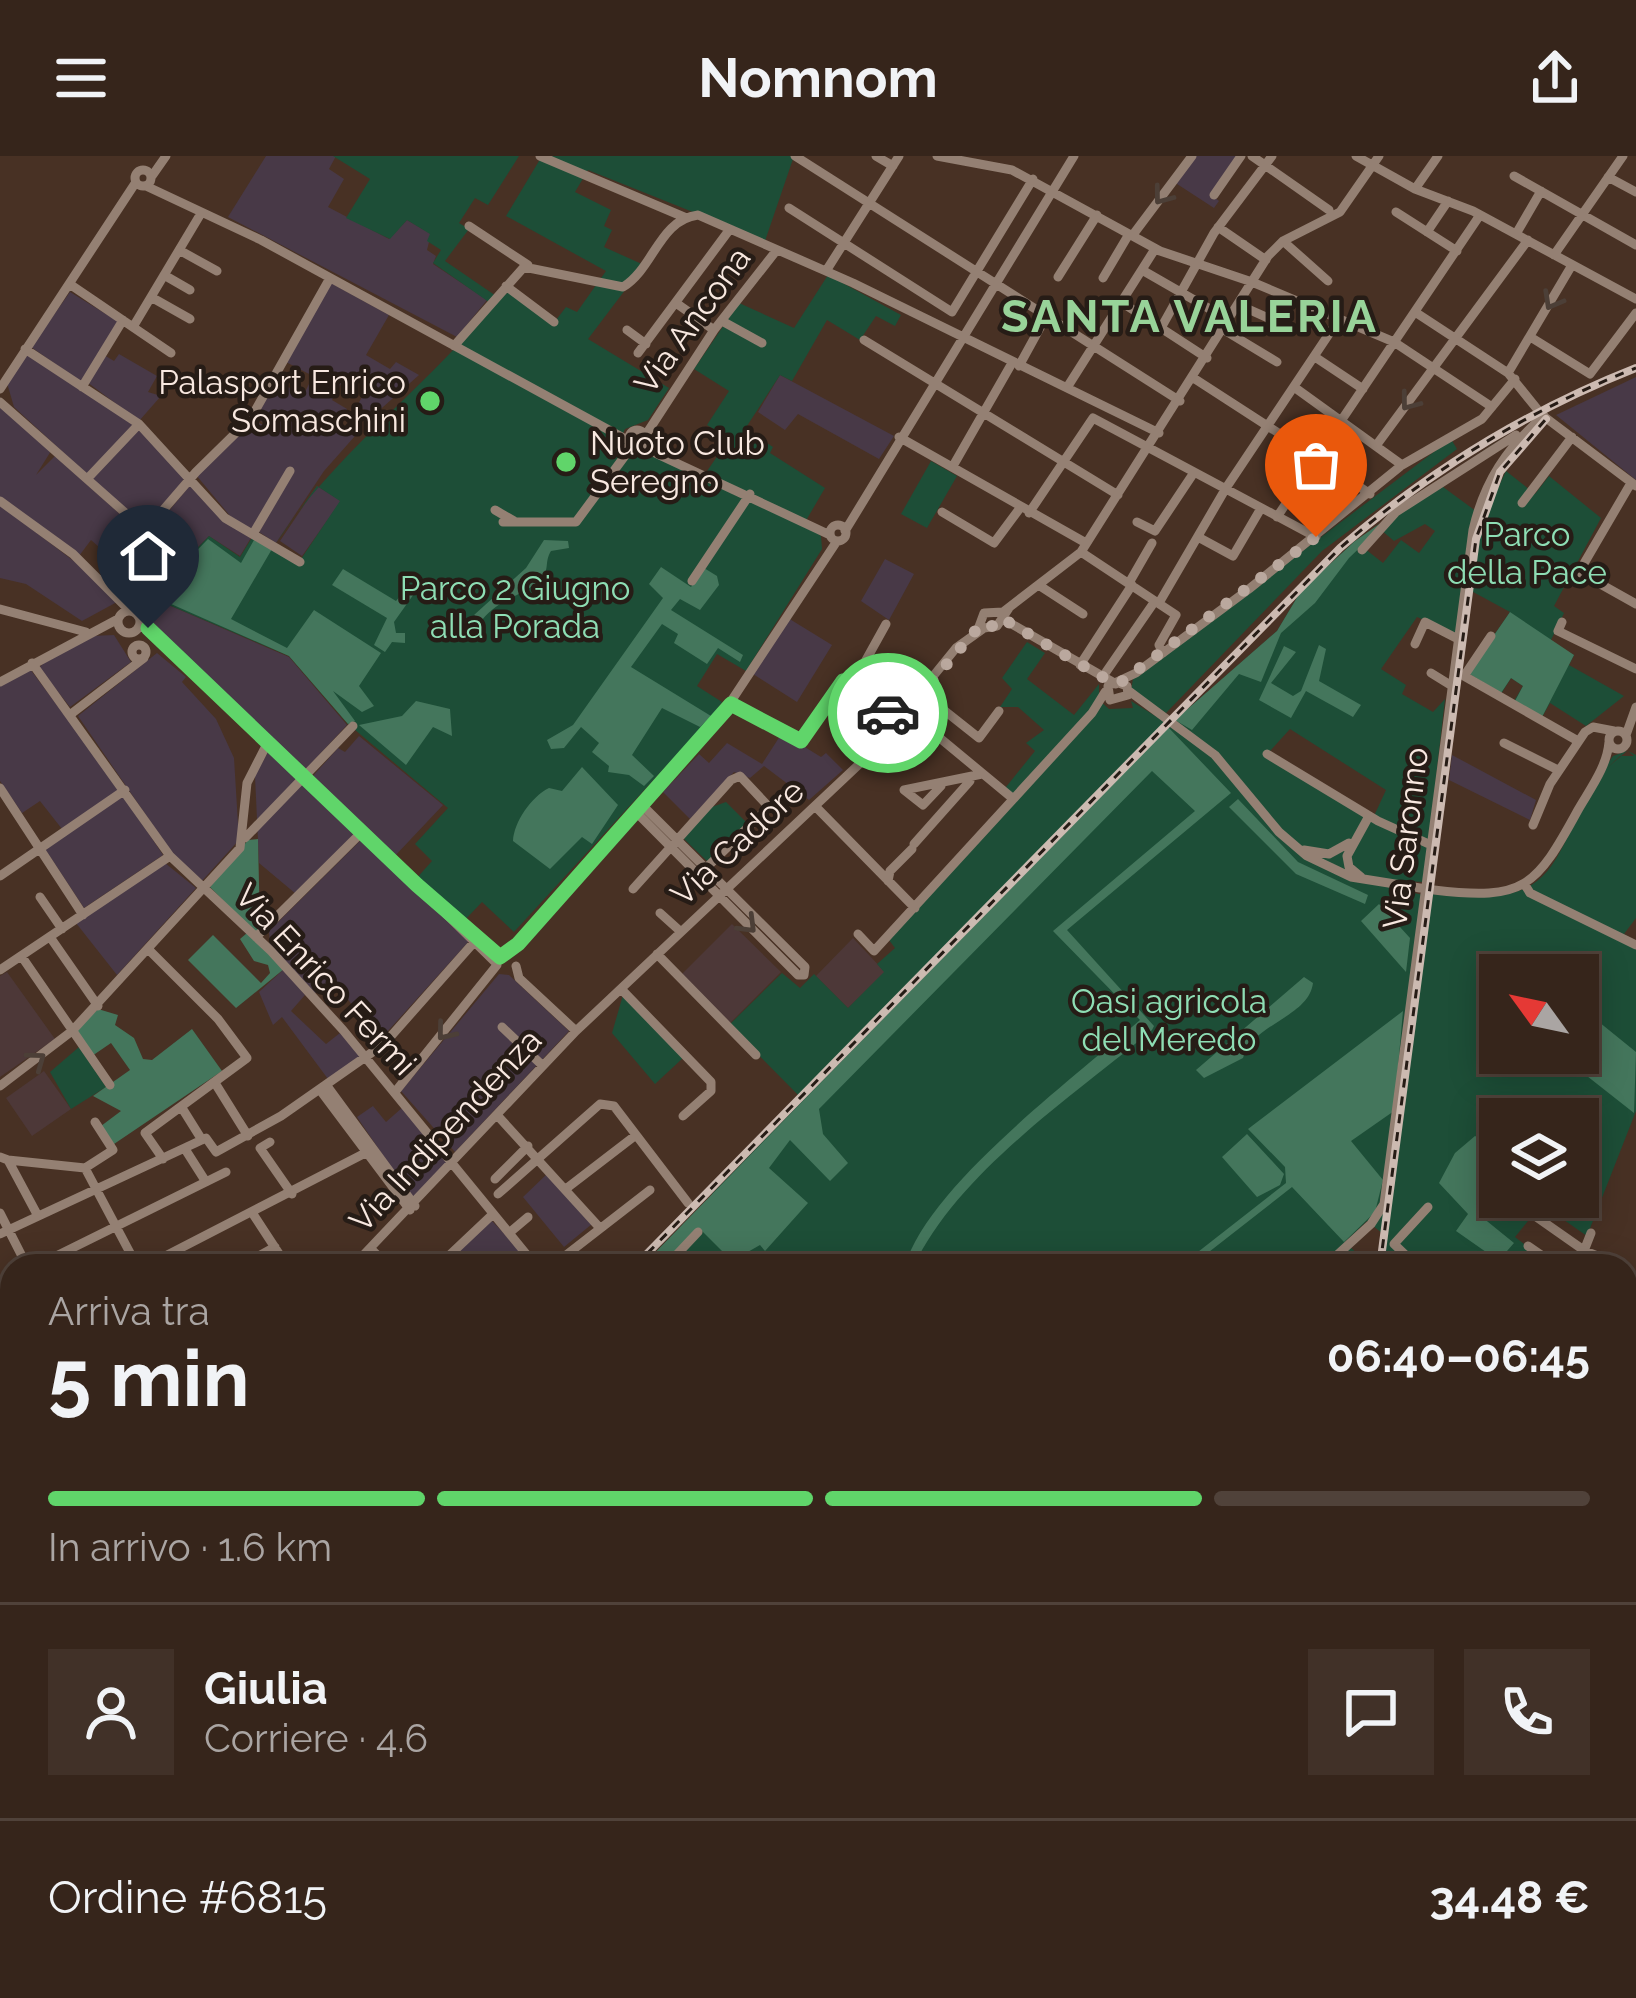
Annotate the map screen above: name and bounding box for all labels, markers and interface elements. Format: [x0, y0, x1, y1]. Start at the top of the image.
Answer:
icon: menu [48, 45, 114, 111]
icon: share [1522, 45, 1588, 111]
text: Nomnom [698, 46, 938, 110]
one-way arrow [1155, 182, 1177, 204]
street label: Via Ancona [626, 240, 759, 401]
one-way arrow [1543, 289, 1566, 310]
district label: SANTA VALERIA [1001, 290, 1379, 343]
place label: Palasport Enrico Somaschini [158, 363, 406, 440]
marker: Palasport Enrico Somaschini [417, 388, 443, 414]
one-way arrow [1401, 389, 1423, 410]
pin [1265, 414, 1367, 537]
place label: Nuoto Club Seregno [590, 424, 765, 501]
icon: bag [1283, 432, 1349, 498]
marker: Nuoto Club Seregno [553, 449, 579, 475]
pin [97, 505, 199, 628]
park label: Parco della Pace [1447, 515, 1607, 592]
icon: home [115, 523, 181, 589]
park label: Parco 2 Giugno alla Porada [400, 569, 630, 646]
courier [828, 653, 948, 773]
icon: car [855, 680, 921, 746]
street label: Via Saronno [1375, 745, 1436, 931]
street label: Via Cadore [663, 771, 812, 914]
street label: Via Enrico Fermi [227, 876, 424, 1083]
one-way arrow [734, 911, 756, 933]
north arrow [1479, 954, 1599, 1074]
map controls [1479, 954, 1599, 1218]
park label: Oasi agricola del Meredo [1071, 982, 1267, 1059]
one-way arrow [437, 1018, 459, 1040]
street label: Via Indipendenza [341, 1021, 549, 1240]
one-way arrow [24, 1053, 45, 1075]
button: layers [1479, 1098, 1599, 1218]
text: Arriva tra [48, 1288, 210, 1334]
text: 06:40–06:45 [1327, 1330, 1590, 1383]
text: 5 min [48, 1333, 250, 1424]
text: In arrivo · 1.6 km [48, 1524, 332, 1570]
button: person [48, 1649, 174, 1775]
button: chat [1308, 1649, 1434, 1775]
button: phone [1464, 1649, 1590, 1775]
text: Giulia [204, 1662, 327, 1715]
text: Corriere · 4.6 [204, 1715, 428, 1761]
text: Ordine #6815 [48, 1871, 327, 1924]
text: 34.48 € [1429, 1871, 1590, 1924]

